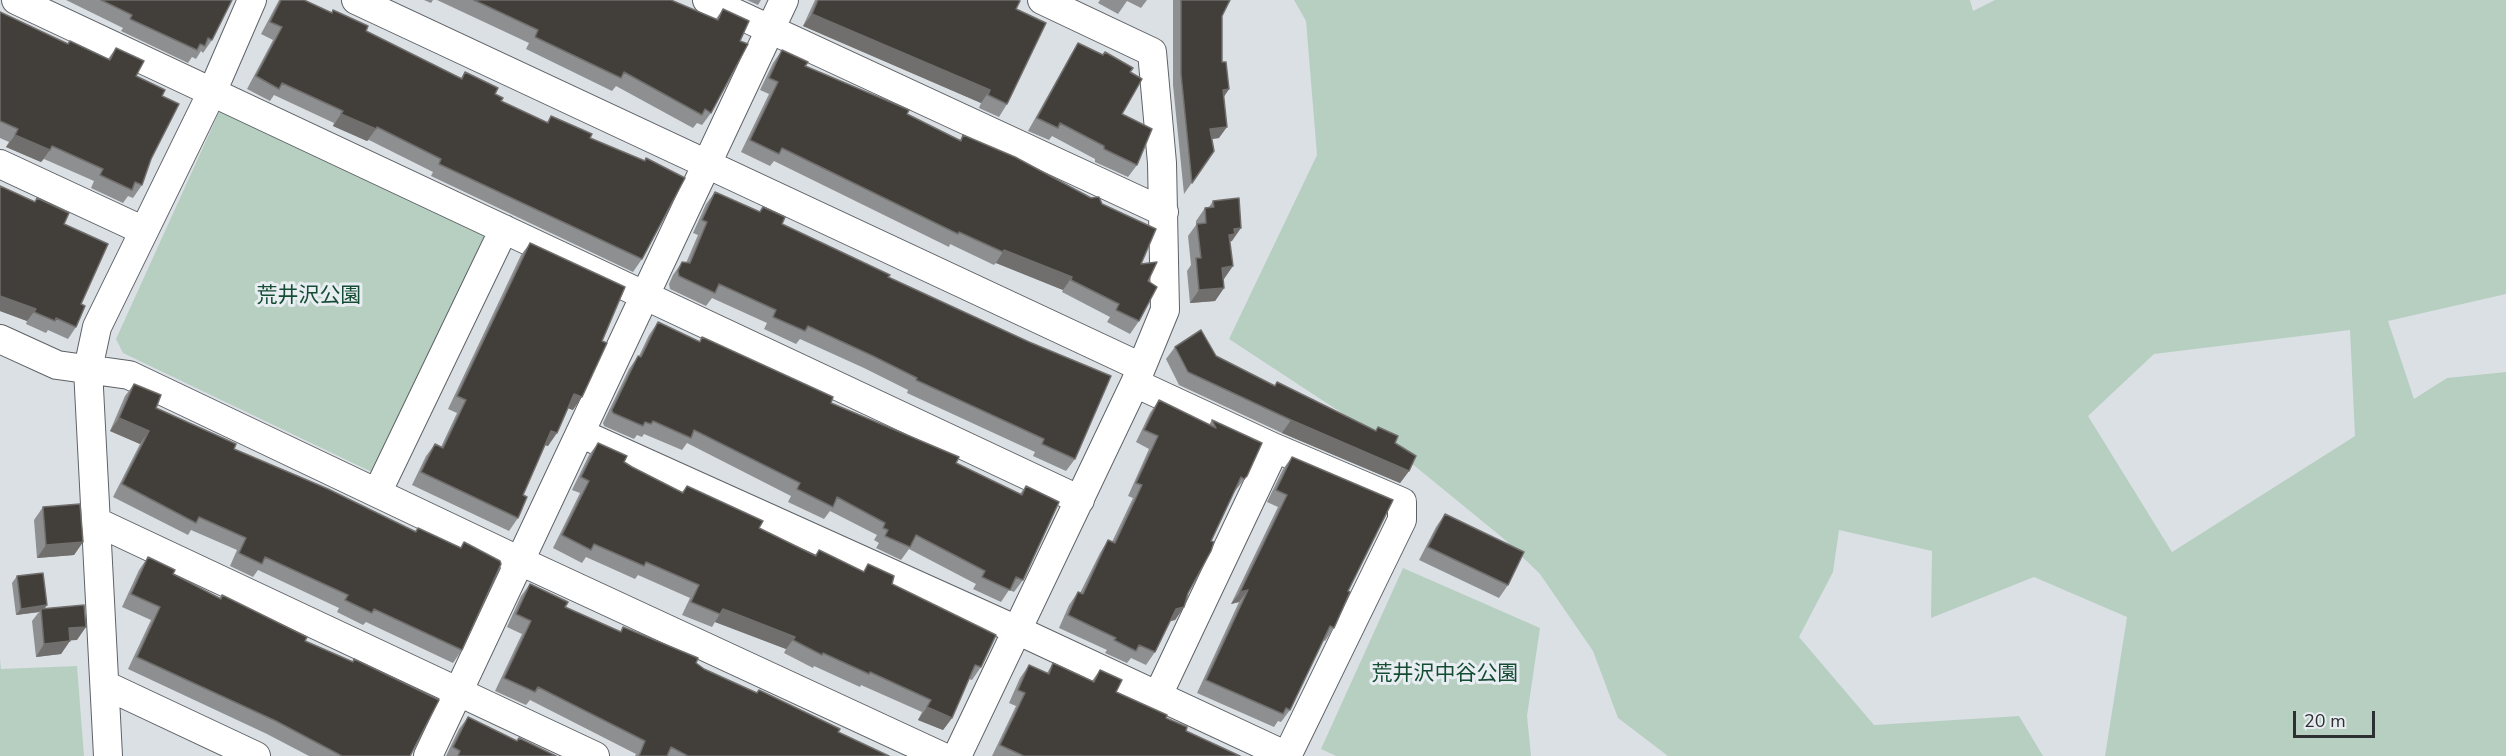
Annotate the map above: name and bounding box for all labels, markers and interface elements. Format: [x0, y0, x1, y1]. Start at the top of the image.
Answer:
park label: 荒井沢公園 [257, 284, 361, 310]
park label: 荒井沢中谷公園 [1372, 662, 1518, 688]
scale bar [2296, 699, 2378, 737]
text: 20 m [2304, 709, 2346, 733]

